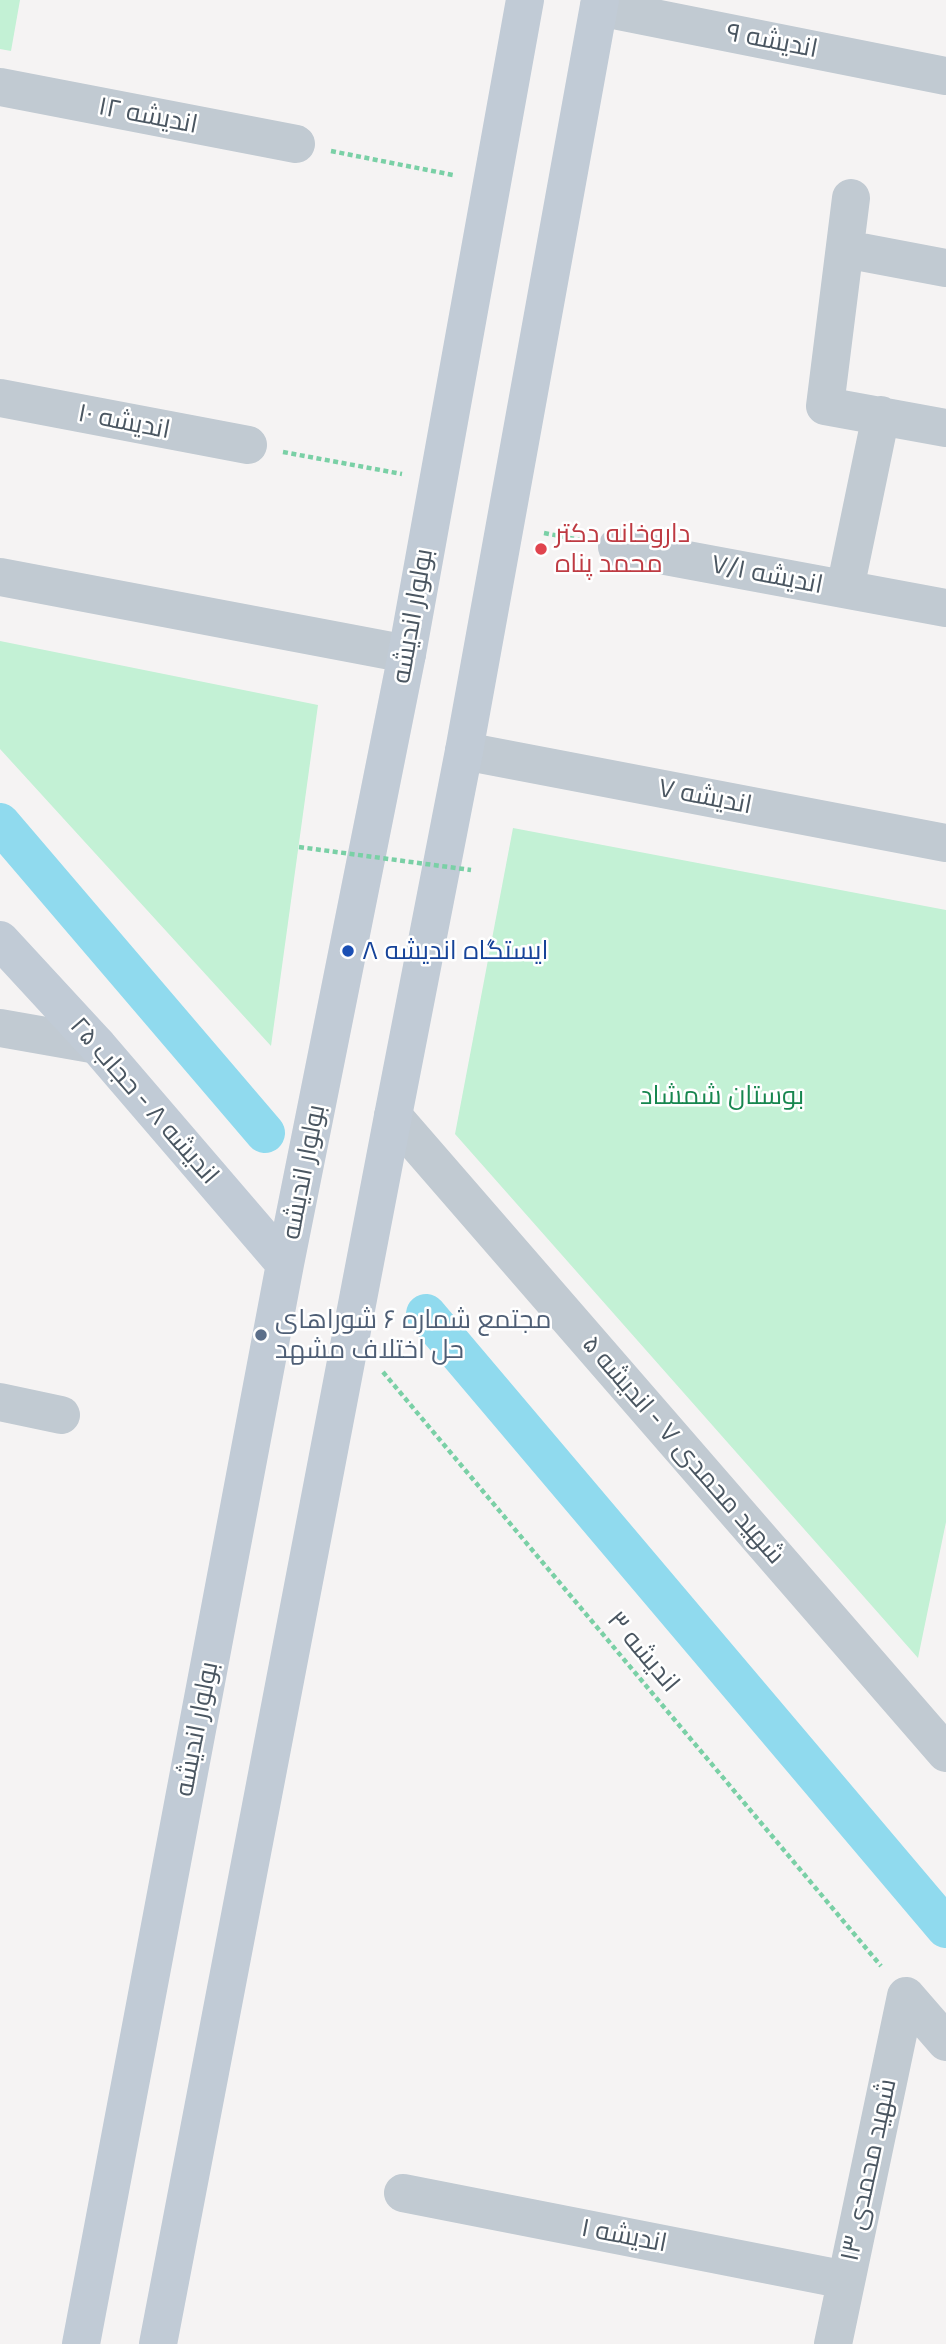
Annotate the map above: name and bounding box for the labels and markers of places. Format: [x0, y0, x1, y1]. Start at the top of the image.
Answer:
place label: داروخانه دکتر محمد پناه [555, 518, 690, 580]
marker: داروخانه دکتر محمد پناه [533, 541, 549, 557]
place label: ایستگاه اندیشه ۸ [362, 935, 548, 967]
marker: ایستگاه اندیشه ۸ [340, 943, 356, 959]
place label: مجتمع شماره ۶ شوراهای حل اختلاف مشهد [275, 1304, 551, 1366]
marker: مجتمع شماره ۶ شوراهای حل اختلاف مشهد [253, 1327, 269, 1343]

